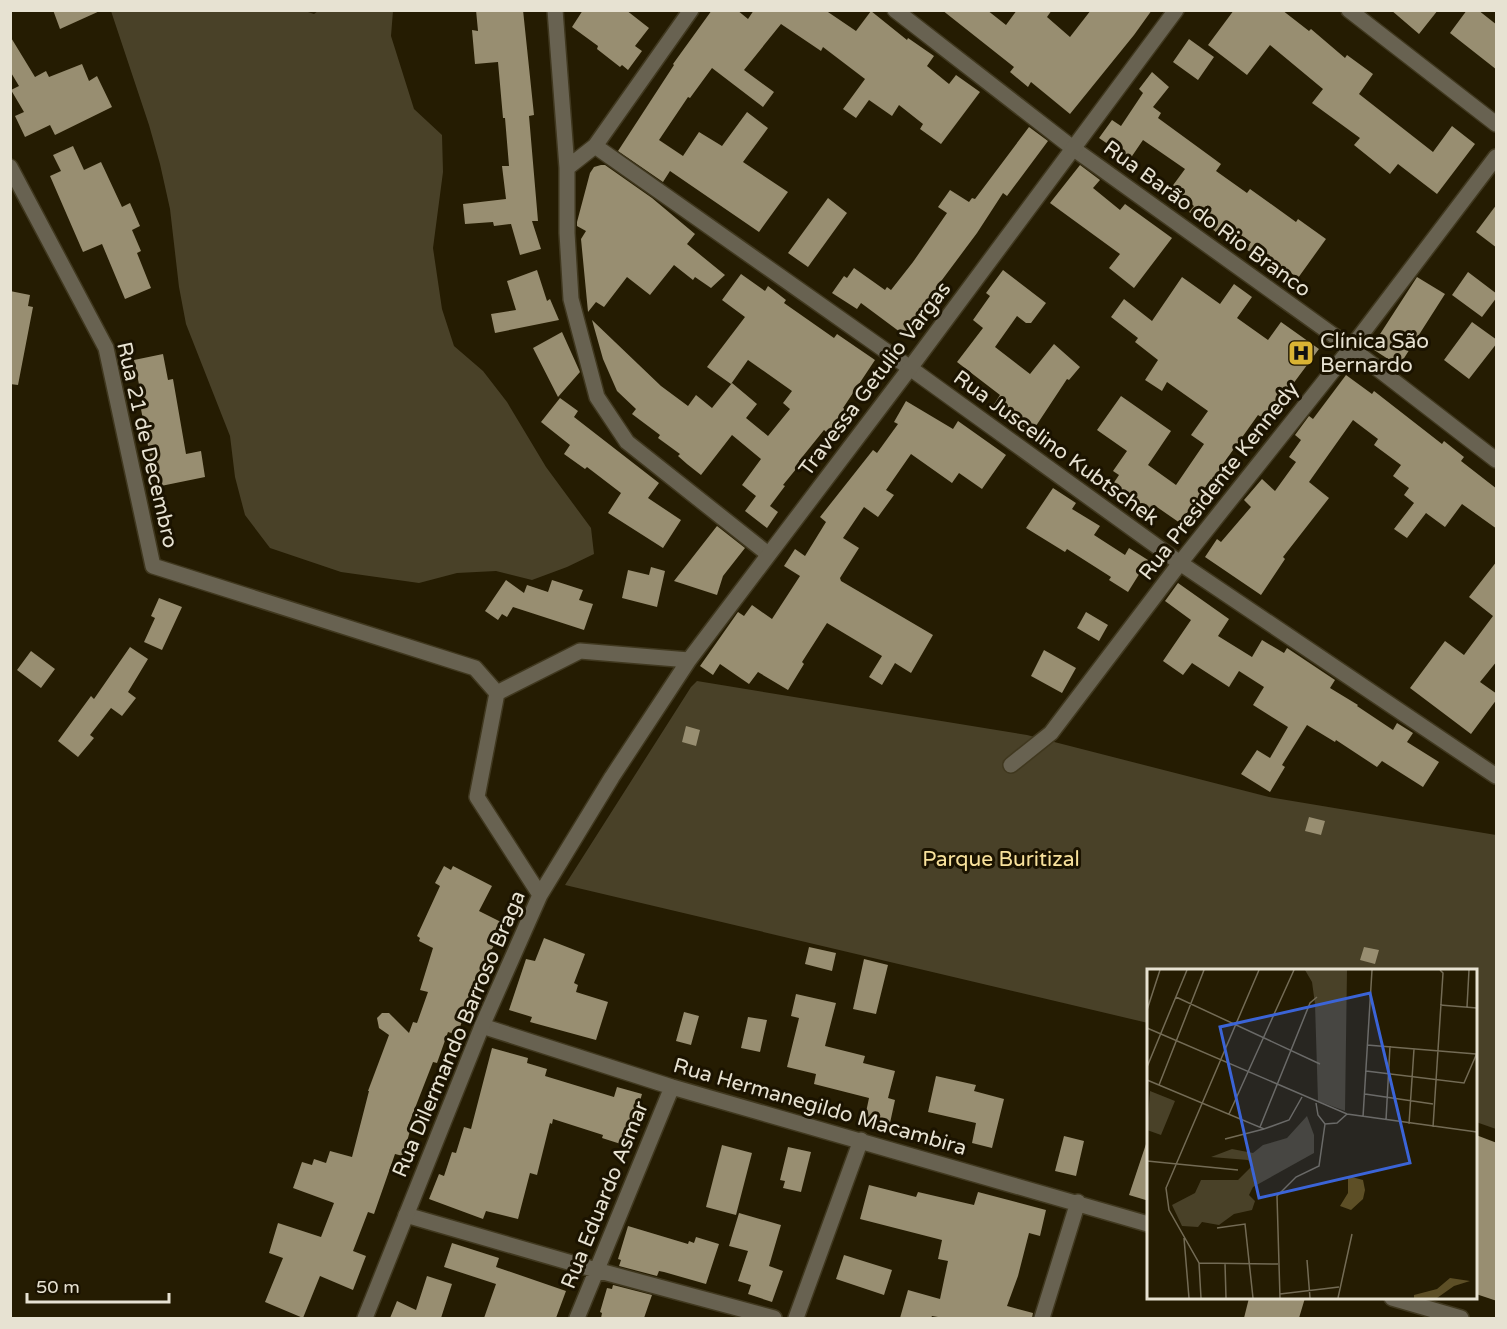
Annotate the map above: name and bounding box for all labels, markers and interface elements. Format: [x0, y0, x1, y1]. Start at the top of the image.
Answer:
street label: Rua Barão do Rio Branco [1098, 135, 1316, 303]
street label: Travessa Getulio Vargas [794, 277, 956, 481]
place label: Clínica São Bernardo [1320, 329, 1429, 378]
hospital icon: Clínica São Bernardo [1286, 338, 1316, 368]
street label: Rua 21 de Decembro [111, 340, 183, 550]
street label: Rua Juscelino Kubtschek [949, 365, 1163, 531]
street label: Rua Presidente Kennedy [1134, 377, 1304, 585]
park label: Parque Buritizal [922, 847, 1080, 872]
street label: Rua Dilermando Barroso Braga [387, 887, 531, 1181]
inset map [1147, 969, 1477, 1299]
street label: Rua Hermanegildo Macambira [670, 1053, 970, 1161]
street label: Rua Eduardo Asmar [556, 1098, 654, 1292]
scale bar [27, 1266, 170, 1304]
text: 50 m [36, 1276, 80, 1298]

